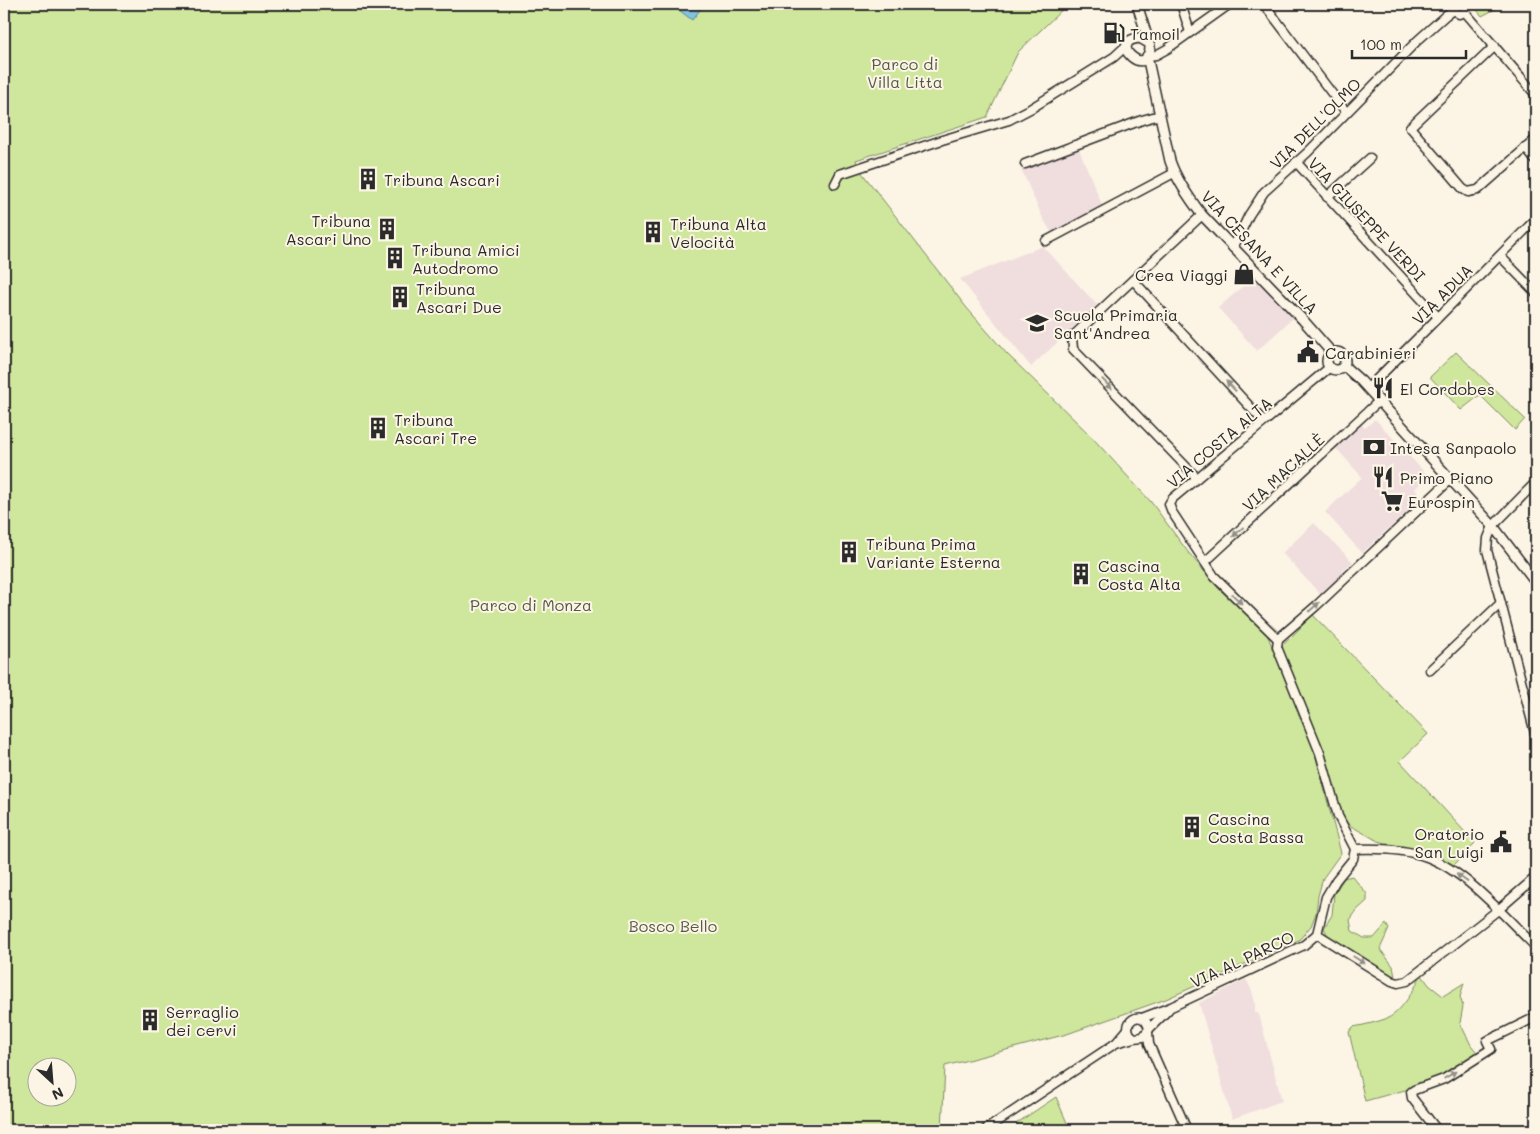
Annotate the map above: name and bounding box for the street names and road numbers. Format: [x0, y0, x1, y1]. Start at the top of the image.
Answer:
street label: VIA DELL'OLMO [1265, 73, 1365, 173]
street label: VIA GIUSEPPE VERDI [1304, 152, 1430, 286]
street label: VIA CESANA E VILLA [1197, 186, 1323, 318]
street label: VIA ADUA [1407, 259, 1477, 329]
street label: VIA COSTA ALTA [1162, 392, 1276, 492]
street label: VIA MACALLÈ [1237, 429, 1329, 515]
street label: VIA AL PARCO [1187, 926, 1297, 992]

